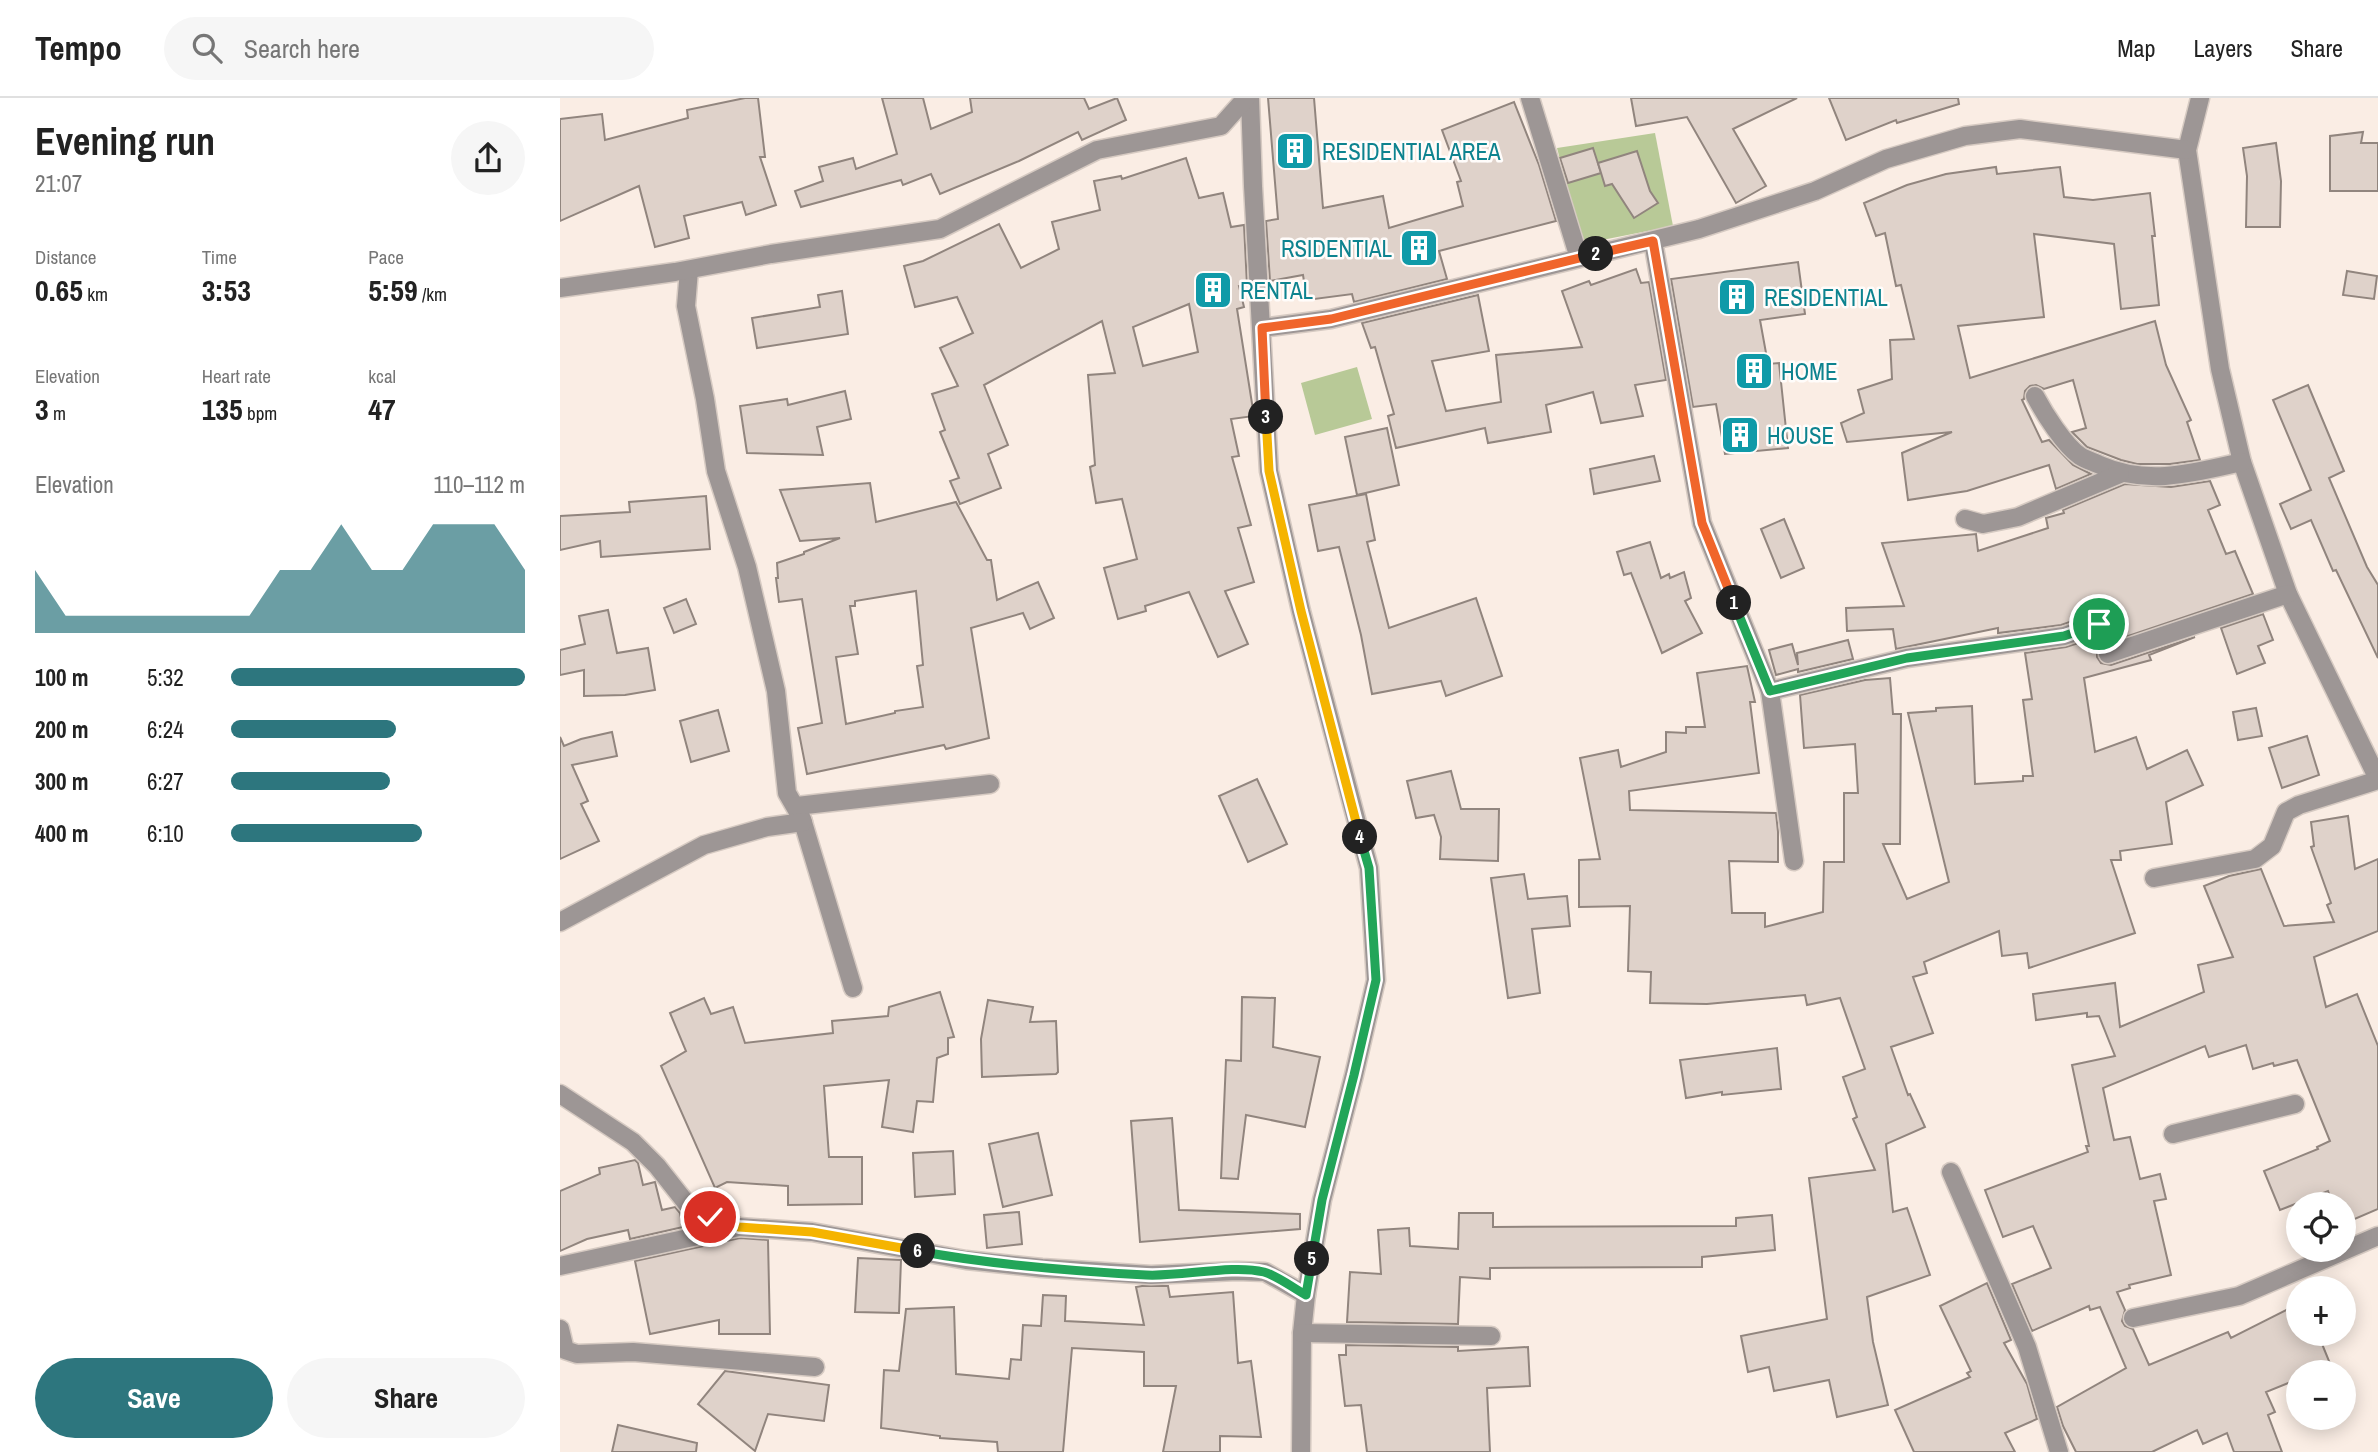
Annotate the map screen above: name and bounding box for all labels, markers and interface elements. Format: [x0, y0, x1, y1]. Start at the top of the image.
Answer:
search box [164, 17, 654, 80]
text: Tempo [35, 26, 122, 70]
icon: search [188, 29, 226, 67]
text: Search here [244, 31, 360, 66]
text: Map [2117, 32, 2155, 64]
text: Layers [2193, 32, 2252, 64]
text: Share [2290, 32, 2343, 64]
text: Evening run [35, 116, 215, 167]
button: share [451, 121, 525, 195]
building icon: RESIDENTIAL AREA [1274, 130, 1316, 172]
place label: RESIDENTIAL AREA [1322, 136, 1501, 167]
text: 21:07 [35, 168, 82, 199]
building icon: RSIDENTIAL [1398, 227, 1440, 269]
place label: RSIDENTIAL [1281, 233, 1393, 264]
pin: 2 [1578, 236, 1614, 272]
text: 2 [1591, 240, 1600, 266]
text: Distance [35, 244, 96, 270]
text: Time [202, 244, 237, 270]
text: Pace [368, 244, 404, 270]
building icon: RENTAL [1192, 269, 1234, 311]
text: 0.65 [35, 270, 83, 310]
text: 3:53 [202, 270, 251, 310]
text: 5:59 [368, 270, 418, 310]
place label: RENTAL [1240, 275, 1314, 306]
building icon: RESIDENTIAL [1716, 276, 1758, 318]
text: km [83, 281, 108, 307]
text: /km [418, 281, 447, 307]
place label: RESIDENTIAL [1764, 282, 1888, 313]
building icon: HOME [1733, 350, 1775, 392]
place label: HOME [1781, 356, 1838, 387]
text: Elevation [35, 363, 100, 389]
text: Heart rate [202, 363, 271, 389]
text: kcal [368, 363, 396, 389]
text: 3 [35, 389, 49, 429]
text: 135 [202, 389, 243, 429]
text: 47 [368, 389, 396, 429]
text: m [49, 400, 66, 426]
text: bpm [243, 400, 277, 426]
pin: 3 [1248, 400, 1284, 434]
text: 3 [1261, 403, 1270, 429]
building icon: HOUSE [1719, 414, 1761, 456]
place label: HOUSE [1767, 420, 1834, 451]
text: Elevation [35, 469, 114, 500]
text: 110–112 m [433, 469, 525, 500]
pin: 1 [1716, 586, 1752, 620]
text: 1 [1729, 589, 1738, 615]
pin [2069, 594, 2129, 654]
icon: arrive [2080, 605, 2118, 643]
text: 100 m [35, 662, 88, 693]
text: 5:32 [147, 662, 184, 693]
text: 200 m [35, 714, 88, 745]
text: 6:24 [147, 714, 184, 745]
text: 300 m [35, 766, 88, 797]
text: 6:27 [147, 766, 184, 797]
text: 400 m [35, 818, 88, 849]
text: 6:10 [147, 818, 184, 849]
pin: 4 [1342, 820, 1378, 854]
text: 4 [1355, 823, 1364, 849]
pin [680, 1187, 740, 1247]
map controls [2286, 1192, 2356, 1430]
button: locate [2286, 1192, 2356, 1262]
icon: check [691, 1198, 729, 1236]
pin: 6 [900, 1234, 936, 1268]
text: 6 [913, 1237, 922, 1263]
pin: 5 [1294, 1242, 1330, 1276]
text: 5 [1307, 1245, 1316, 1271]
button: + [2286, 1276, 2356, 1346]
button: Save [35, 1358, 273, 1438]
button: Share [287, 1358, 525, 1438]
button: − [2286, 1360, 2356, 1430]

